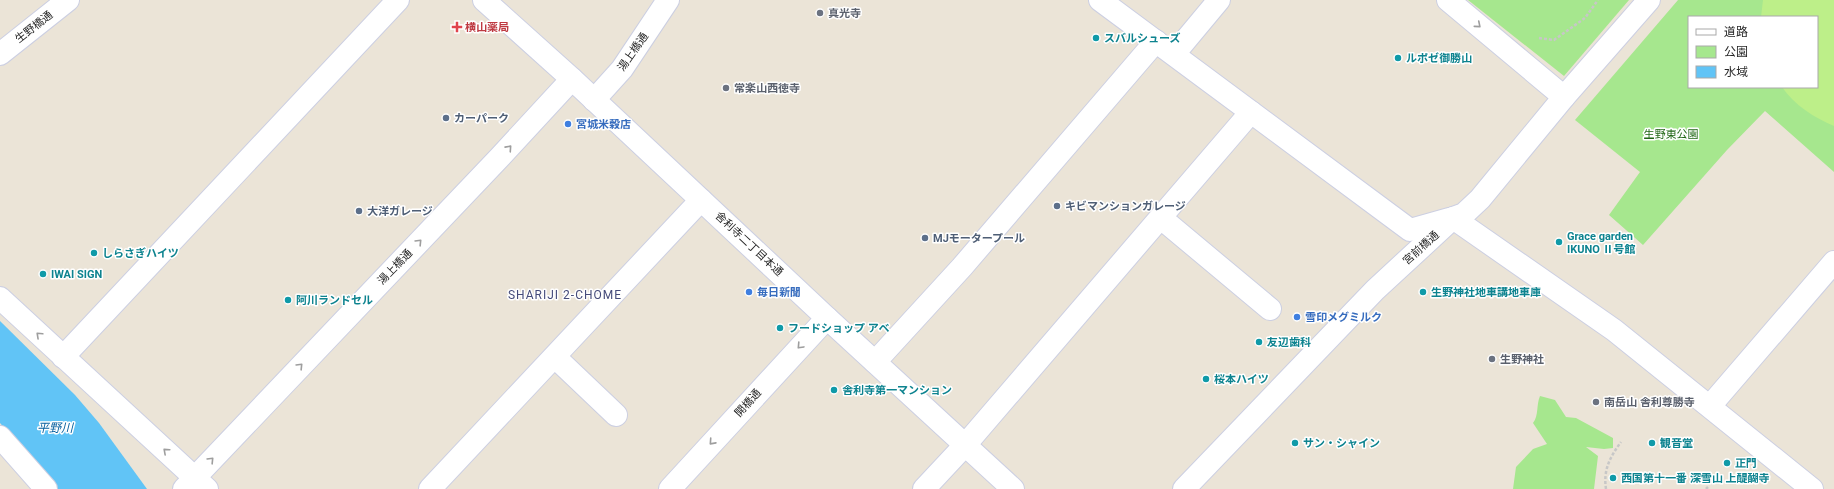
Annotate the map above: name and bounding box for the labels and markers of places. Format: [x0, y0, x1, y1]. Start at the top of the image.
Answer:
place label: 真光寺 [828, 7, 861, 20]
marker: 真光寺 [815, 8, 825, 18]
place label: 横山薬局 [465, 21, 509, 34]
marker: 横山薬局 [452, 22, 462, 32]
place label: スバルシューズ [1104, 32, 1180, 45]
marker: スバルシューズ [1091, 33, 1101, 43]
place label: ルポゼ御勝山 [1406, 52, 1472, 65]
marker: ルポゼ御勝山 [1393, 53, 1403, 63]
place label: 常楽山西徳寺 [734, 82, 800, 95]
marker: 常楽山西徳寺 [721, 83, 731, 93]
place label: カーパーク [454, 112, 509, 125]
marker: カーパーク [441, 113, 451, 123]
place label: 宮城米穀店 [576, 118, 631, 131]
marker: 宮城米穀店 [563, 119, 573, 129]
place label: キビマンションガレージ [1065, 200, 1186, 213]
marker: キビマンションガレージ [1052, 201, 1062, 211]
place label: 大洋ガレージ [367, 205, 433, 218]
marker: 大洋ガレージ [354, 206, 364, 216]
place label: Grace garden IKUNO Ⅱ号館 [1567, 230, 1636, 256]
place label: MJモータープール [933, 232, 1025, 245]
marker: MJモータープール [920, 233, 930, 243]
marker: Grace garden IKUNO Ⅱ号館 [1554, 237, 1564, 247]
place label: しらさぎハイツ [102, 247, 179, 260]
marker: しらさぎハイツ [89, 248, 99, 258]
place label: IWAI SIGN [51, 268, 102, 281]
marker: IWAI SIGN [38, 269, 48, 279]
place label: 毎日新聞 [757, 286, 801, 299]
place label: 生野神社地車講地車庫 [1431, 286, 1541, 299]
marker: 毎日新聞 [744, 287, 754, 297]
marker: 生野神社地車講地車庫 [1418, 287, 1428, 297]
place label: 阿川ランドセル [296, 294, 373, 307]
marker: 阿川ランドセル [283, 295, 293, 305]
place label: 雪印メグミルク [1305, 311, 1382, 324]
marker: 雪印メグミルク [1292, 312, 1302, 322]
place label: フードショップ アベ [788, 322, 890, 335]
marker: フードショップ アベ [775, 323, 785, 333]
place label: 友辺歯科 [1267, 336, 1311, 349]
marker: 友辺歯科 [1254, 337, 1264, 347]
place label: 生野神社 [1500, 353, 1544, 366]
marker: 生野神社 [1487, 354, 1497, 364]
place label: 桜本ハイツ [1214, 373, 1269, 386]
marker: 桜本ハイツ [1201, 374, 1211, 384]
place label: 舎利寺第一マンション [842, 384, 952, 397]
marker: 舎利寺第一マンション [829, 385, 839, 395]
place label: 南岳山 舎利尊勝寺 [1604, 396, 1695, 409]
marker: 南岳山 舎利尊勝寺 [1591, 397, 1601, 407]
place label: サン・シャイン [1303, 437, 1380, 450]
place label: 観音堂 [1660, 437, 1693, 450]
marker: サン・シャイン [1290, 438, 1300, 448]
marker: 観音堂 [1647, 438, 1657, 448]
place label: 正門 [1735, 457, 1757, 470]
marker: 正門 [1722, 458, 1732, 468]
place label: 西国第十一番 深雪山 上醍醐寺 [1621, 472, 1769, 485]
marker: 西国第十一番 深雪山 上醍醐寺 [1608, 473, 1618, 483]

